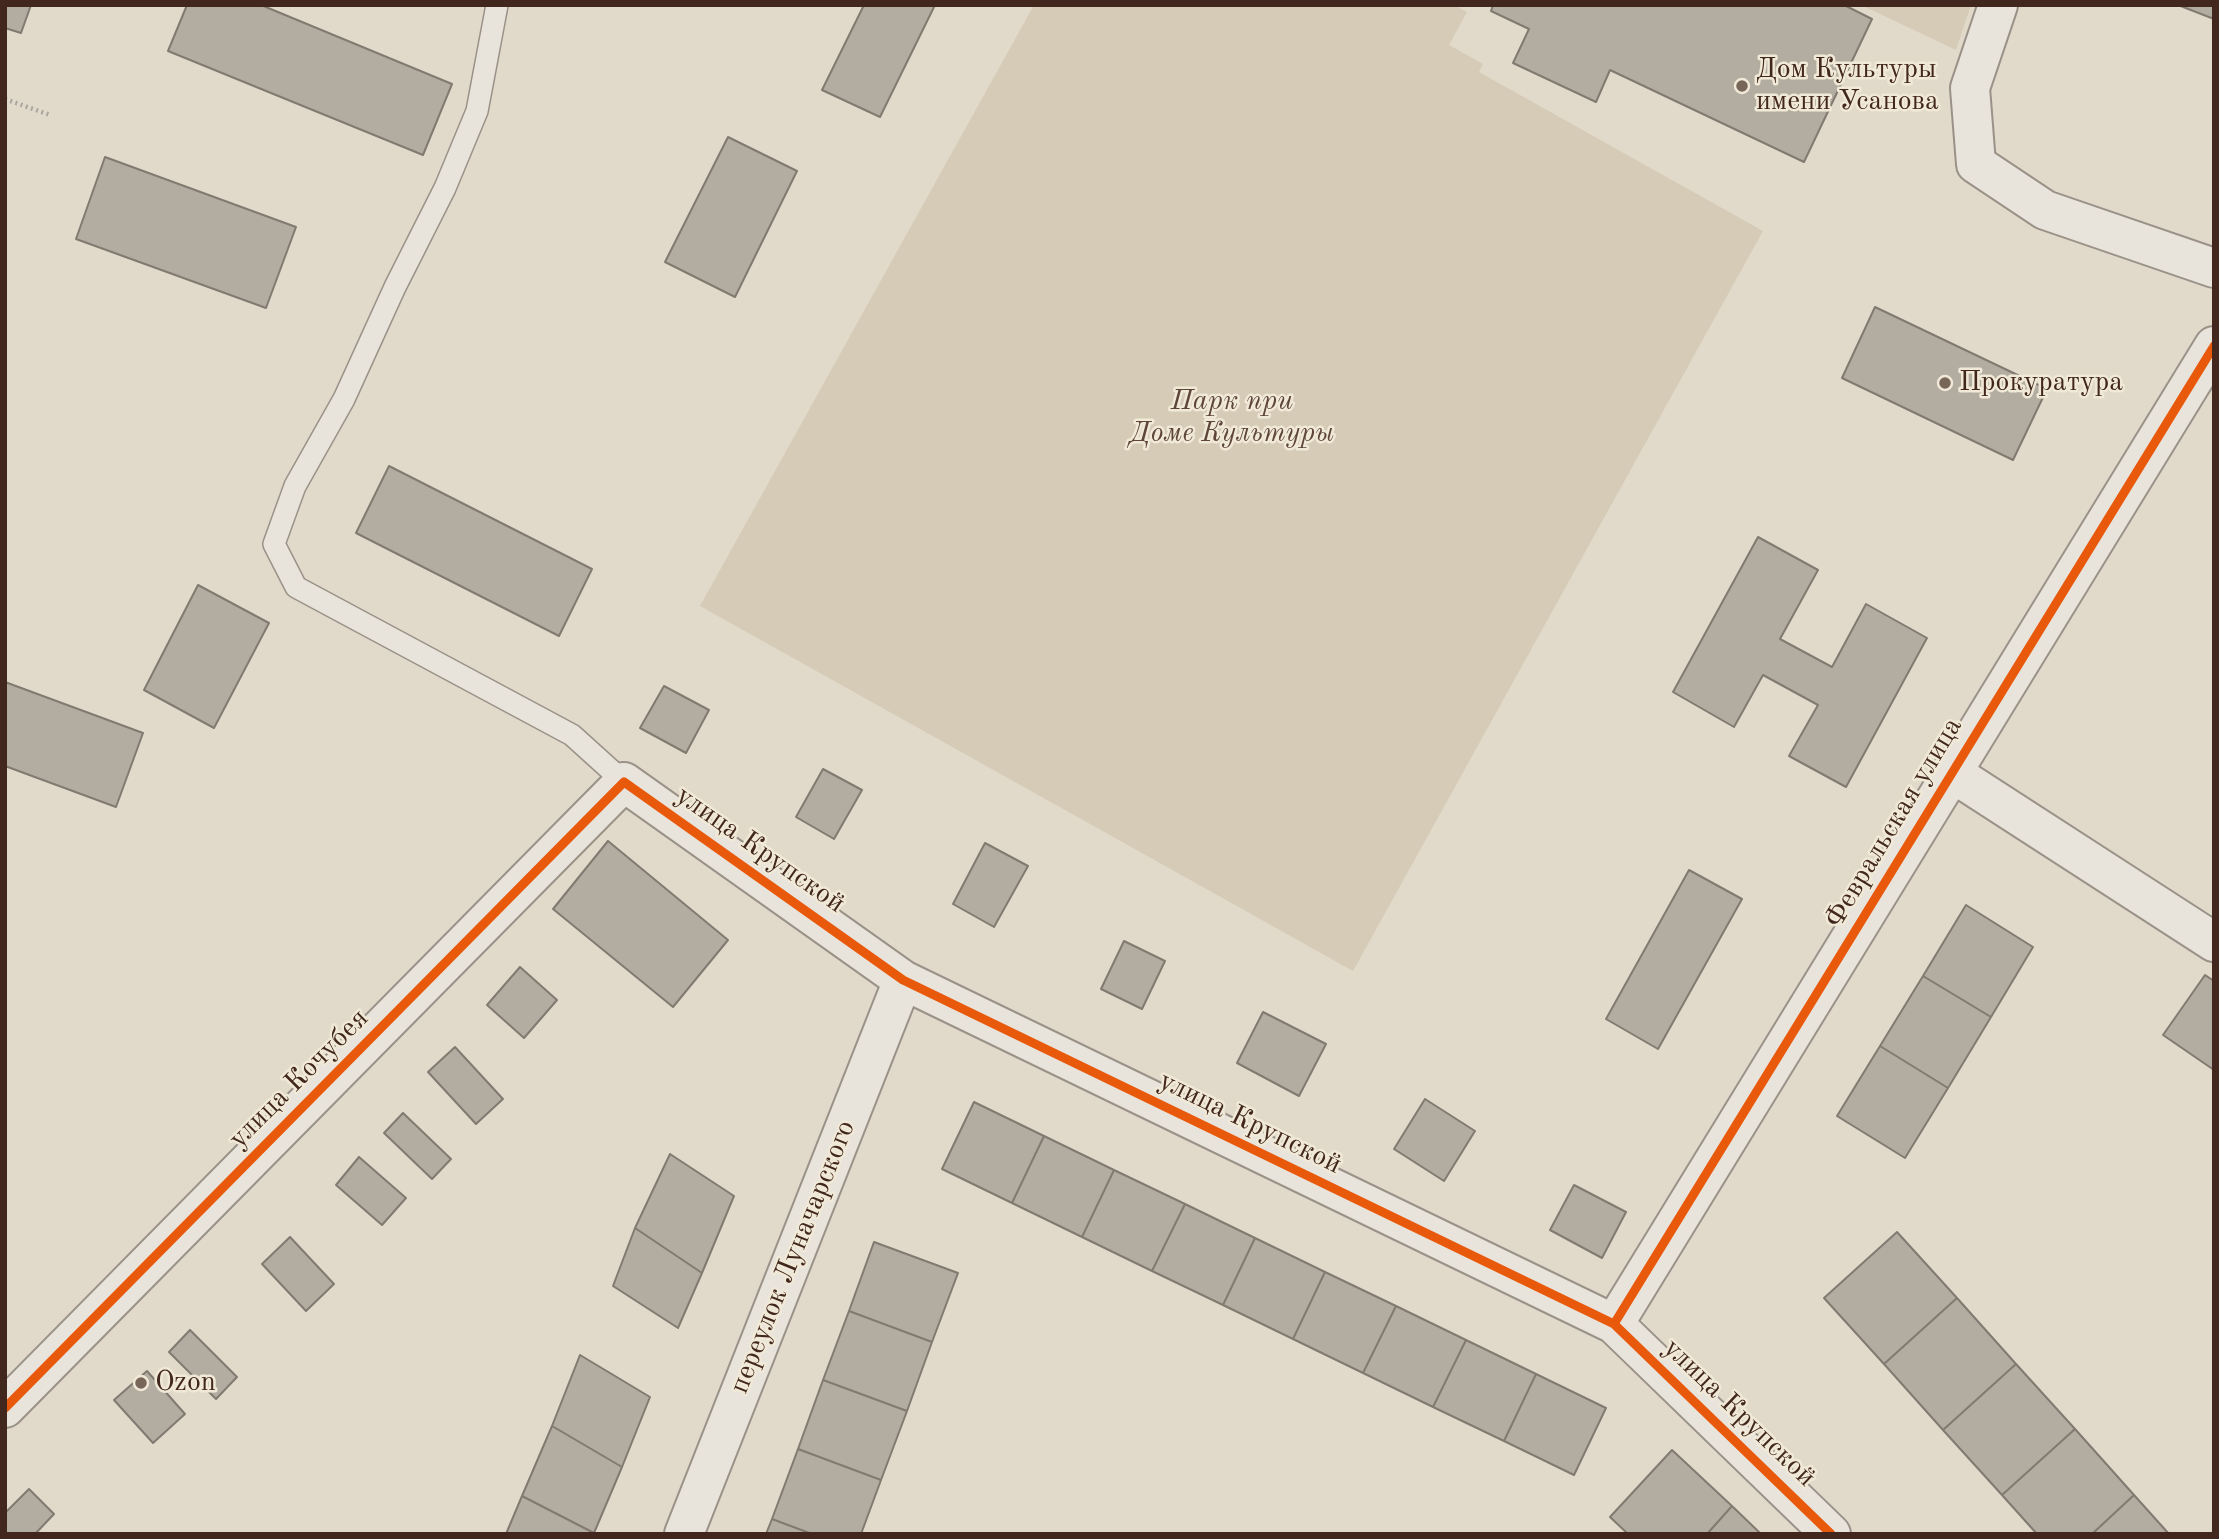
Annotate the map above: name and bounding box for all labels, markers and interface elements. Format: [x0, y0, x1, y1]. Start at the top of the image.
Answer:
place label: Дом Культуры имени Усанова [1756, 53, 1939, 119]
marker: Дом Культуры имени Усанова [1734, 78, 1750, 94]
place label: Прокуратура [1959, 366, 2123, 400]
marker: Прокуратура [1937, 375, 1953, 391]
park label: Парк при Доме Культуры [1130, 385, 1334, 451]
street label: Февральская улица [1818, 712, 1970, 934]
street label: улица Крупской [669, 779, 851, 921]
street label: улица Кочубея [222, 1002, 376, 1156]
street label: улица Крупской [1153, 1064, 1347, 1182]
street label: переулок Луначарского [723, 1115, 863, 1399]
street label: улица Крупской [1656, 1332, 1822, 1494]
place label: Ozon [155, 1366, 216, 1400]
marker: Ozon [133, 1375, 149, 1391]

